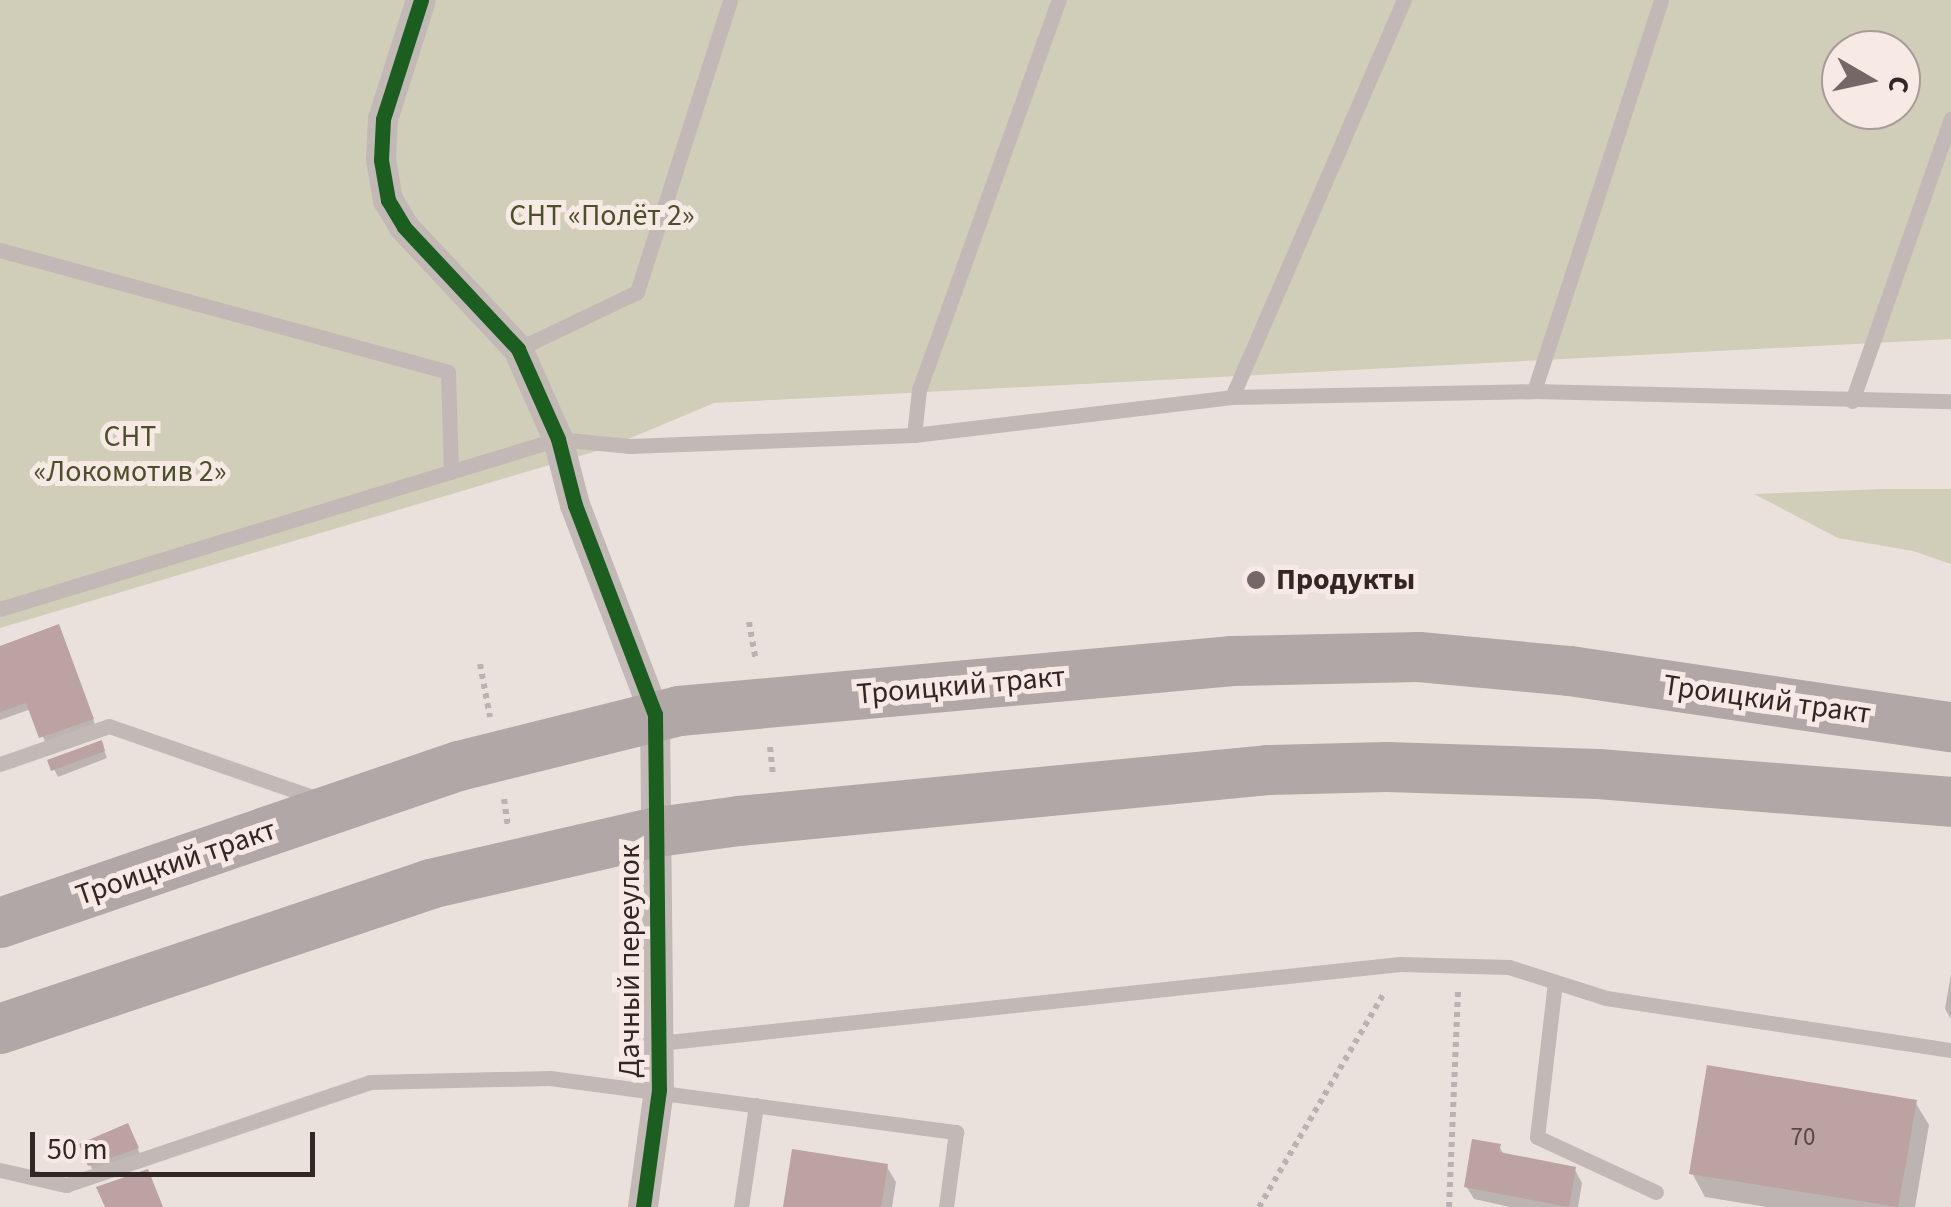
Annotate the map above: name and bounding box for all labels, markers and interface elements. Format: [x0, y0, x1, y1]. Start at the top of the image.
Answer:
north arrow [1821, 30, 1921, 130]
text: С [1878, 73, 1920, 96]
park label: СНТ «Полёт 2» [509, 198, 695, 234]
park label: СНТ «Локомотив 2» [33, 419, 227, 490]
place label: Продукты [1276, 562, 1415, 598]
marker: Продукты [1245, 569, 1267, 591]
street label: Троицкий тракт [855, 659, 1067, 713]
street label: Троицкий тракт [1661, 668, 1873, 732]
street label: Троицкий тракт [71, 812, 281, 914]
street label: Дачный переулок [612, 844, 648, 1078]
scale bar [35, 1112, 320, 1174]
house number: 70 [1791, 1122, 1815, 1152]
text: 50 m [47, 1128, 108, 1171]

